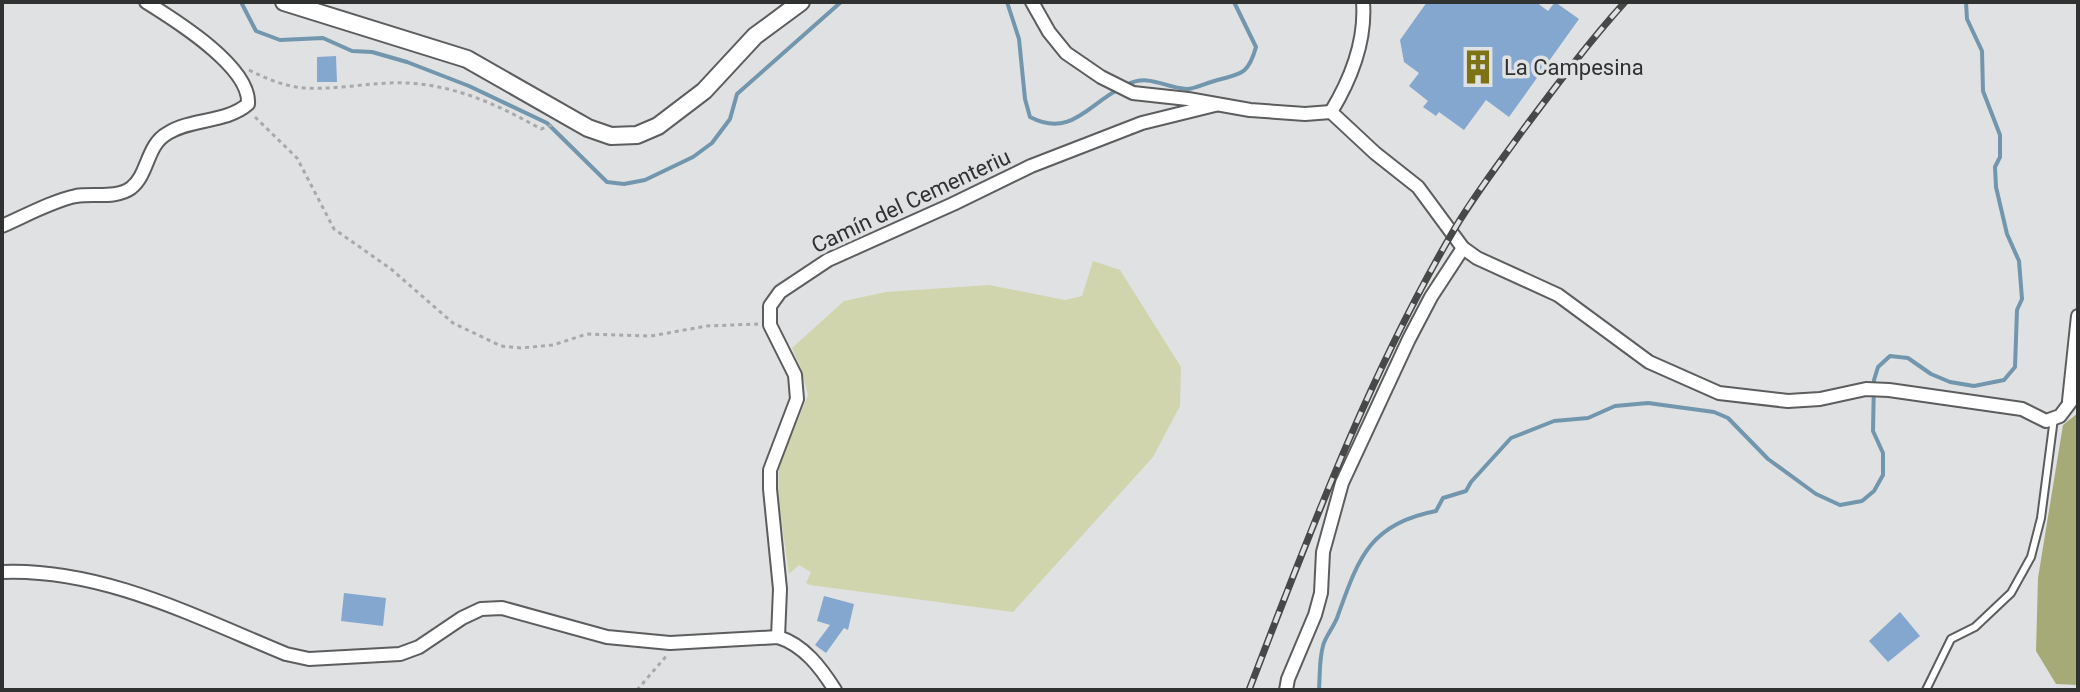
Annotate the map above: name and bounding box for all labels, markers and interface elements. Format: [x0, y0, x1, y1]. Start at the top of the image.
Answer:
building icon: La Campesina [1459, 48, 1497, 86]
place label: La Campesina [1504, 55, 1644, 80]
street label: Camín del Cementeriu [808, 144, 1014, 258]

